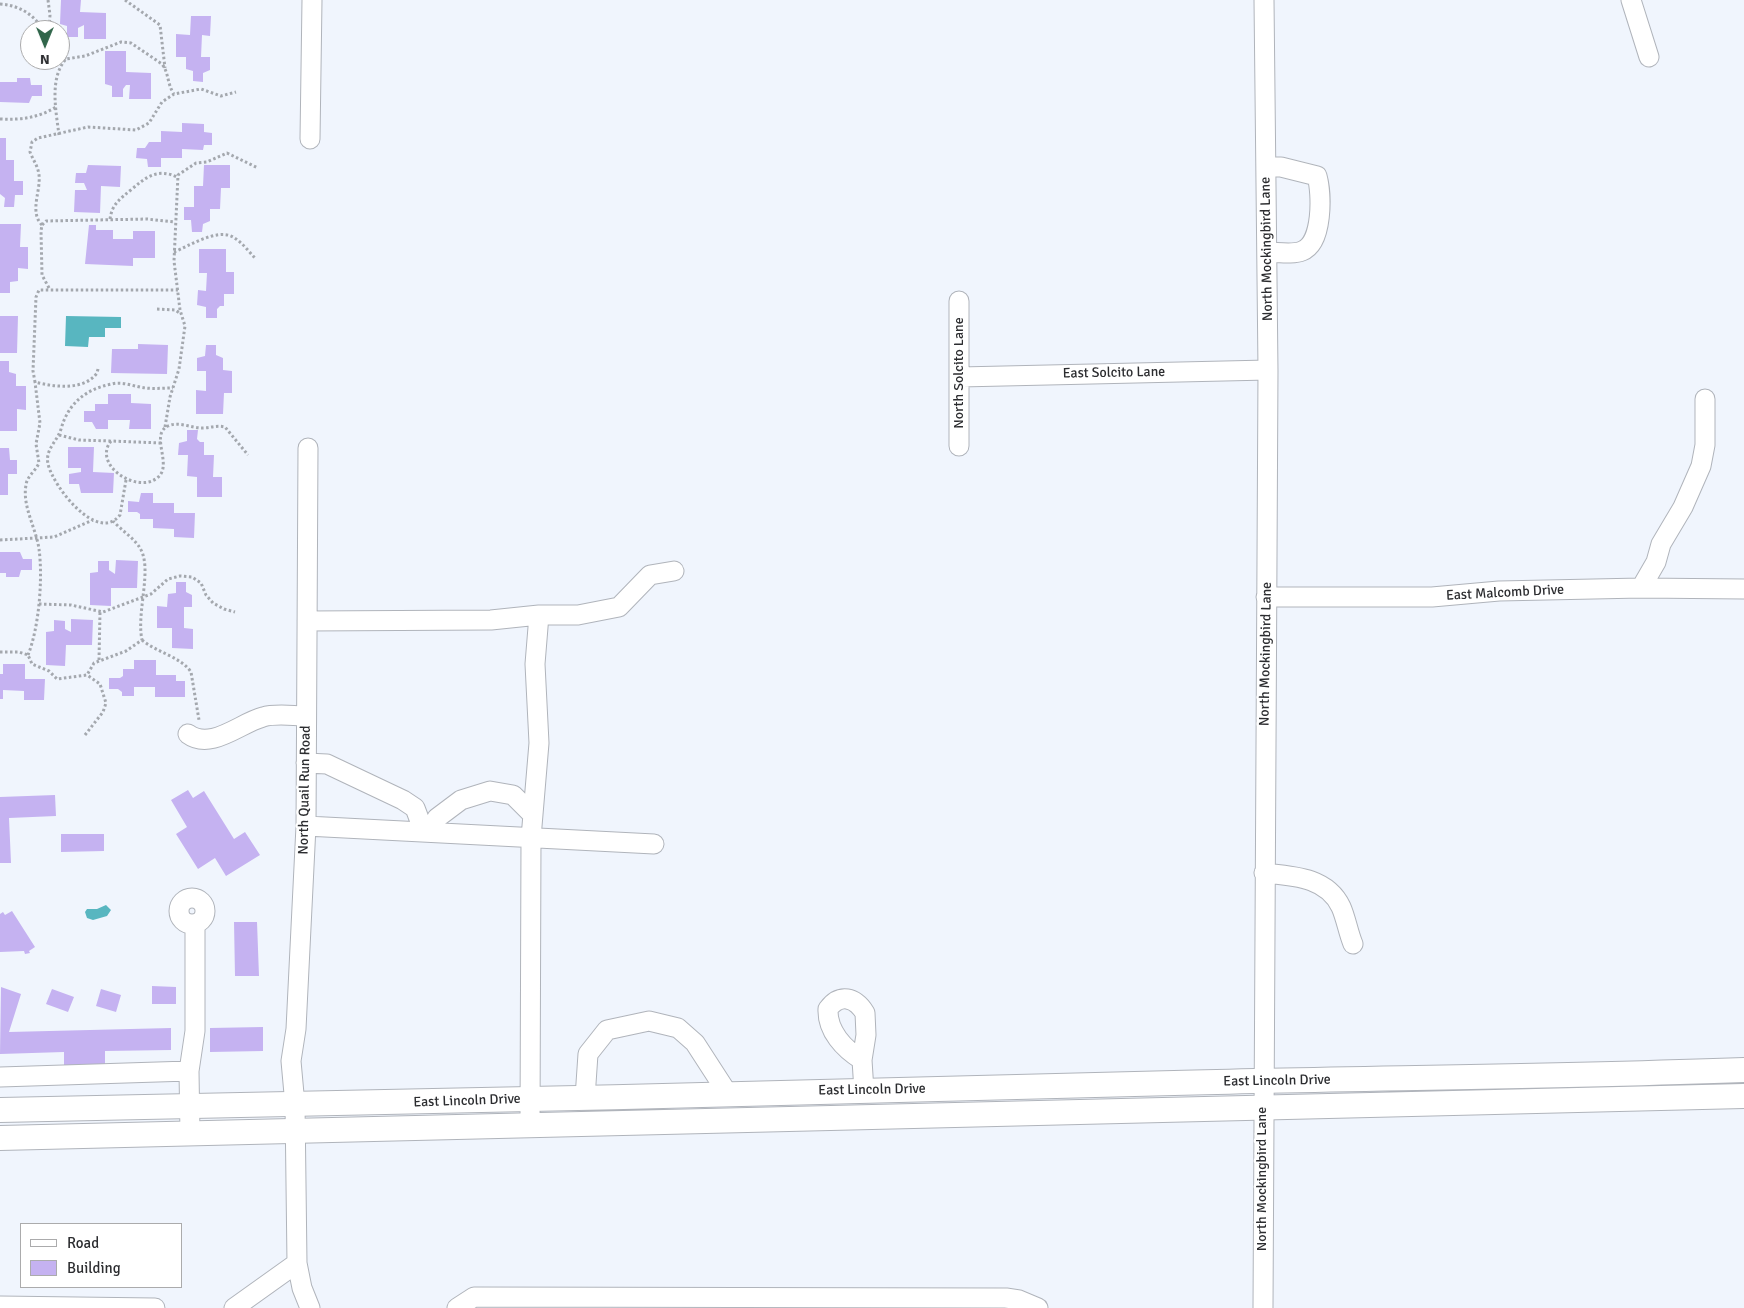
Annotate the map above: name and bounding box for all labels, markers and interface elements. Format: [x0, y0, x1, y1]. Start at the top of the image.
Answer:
north arrow [20, 20, 70, 70]
text: N [40, 51, 50, 68]
street label: North Mockingbird Lane [1257, 177, 1277, 321]
street label: North Solcito Lane [951, 317, 967, 429]
street label: East Solcito Lane [1063, 364, 1165, 382]
street label: North Mockingbird Lane [1256, 582, 1276, 726]
street label: East Malcomb Drive [1446, 582, 1564, 604]
street label: North Quail Run Road [295, 725, 315, 855]
street label: East Lincoln Drive [1223, 1072, 1331, 1090]
street label: East Lincoln Drive [818, 1081, 926, 1099]
street label: East Lincoln Drive [413, 1091, 521, 1111]
street label: North Mockingbird Lane [1254, 1107, 1270, 1251]
legend [20, 1223, 182, 1288]
text: Road [67, 1234, 99, 1252]
text: Building [67, 1259, 121, 1277]

